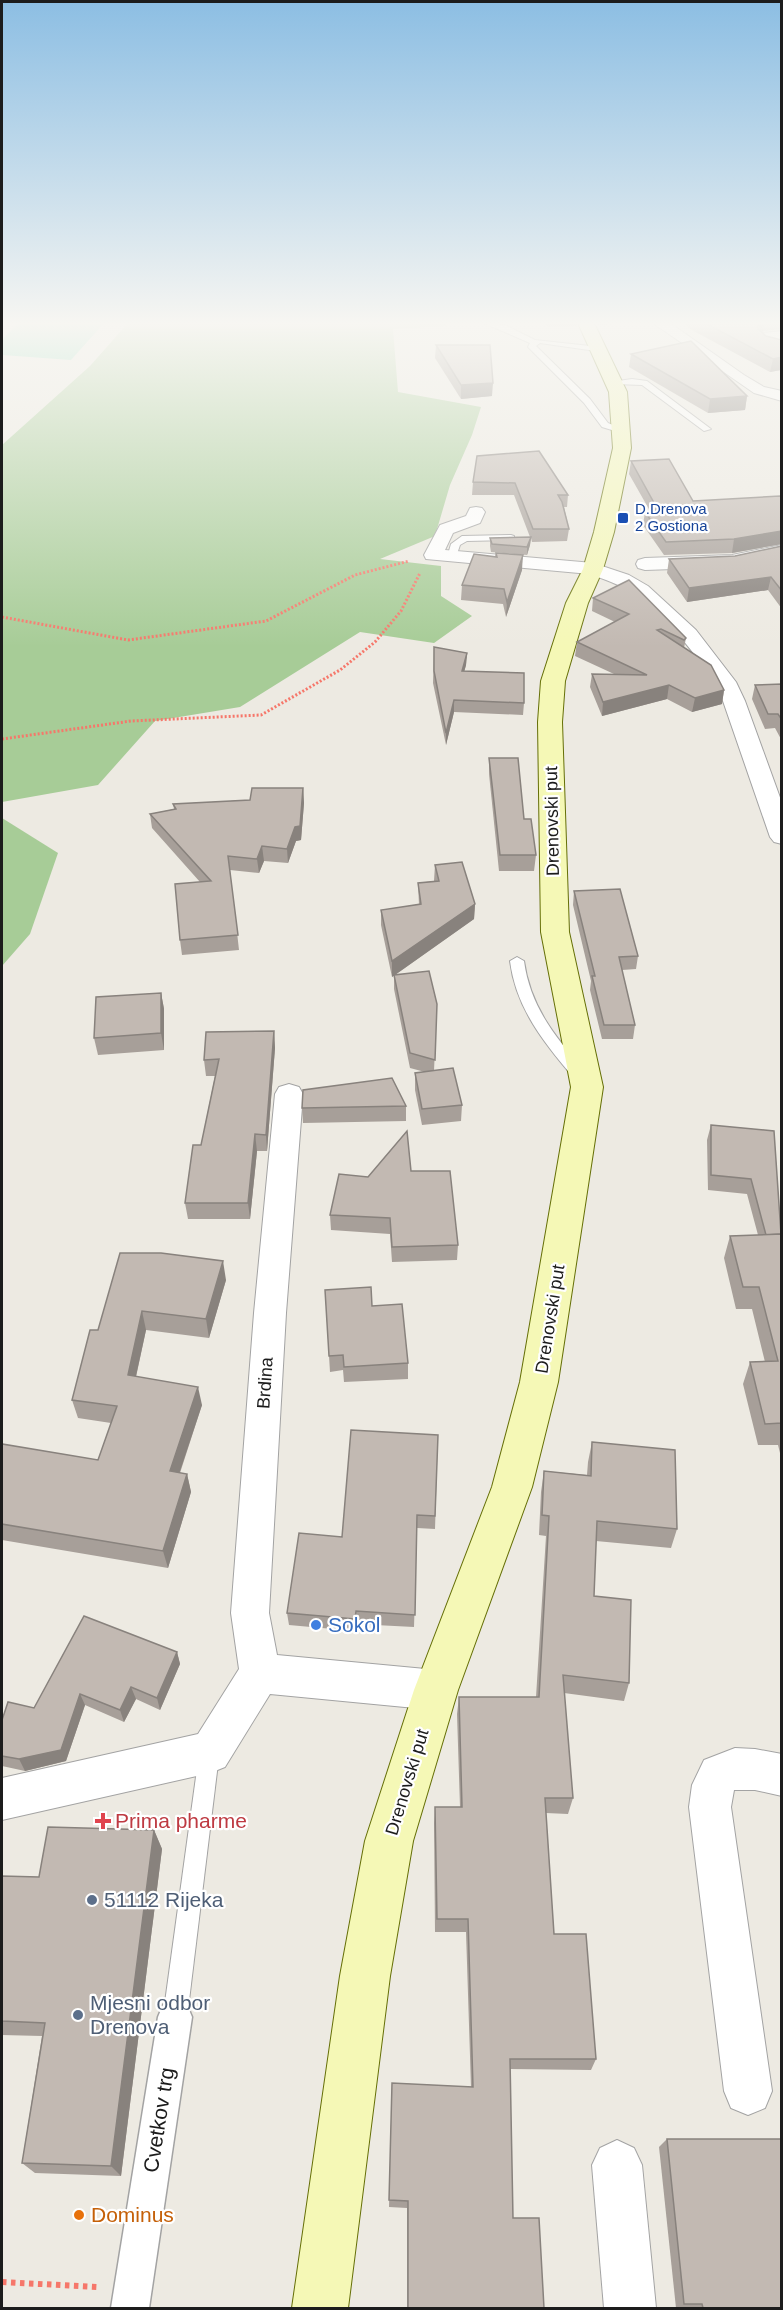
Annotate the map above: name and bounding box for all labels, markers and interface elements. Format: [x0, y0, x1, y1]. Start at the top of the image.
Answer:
place label: D.Drenova 2 Gostiona [635, 500, 708, 534]
marker: D.Drenova 2 Gostiona [616, 511, 630, 525]
street label: Drenovski put [541, 766, 563, 876]
street label: Drenovski put [532, 1263, 568, 1375]
street label: Brdina [253, 1355, 277, 1410]
place label: Sokol [328, 1613, 381, 1636]
marker: Sokol [309, 1618, 323, 1632]
street label: Drenovski put [381, 1726, 433, 1838]
place label: Prima pharme [115, 1809, 247, 1832]
marker: Prima pharme [96, 1814, 110, 1828]
place label: 51112 Rijeka [104, 1888, 224, 1911]
marker: 51112 Rijeka [85, 1893, 99, 1907]
place label: Mjesni odbor Drenova [90, 1991, 210, 2038]
marker: Mjesni odbor Drenova [71, 2008, 85, 2022]
street label: Cvetkov trg [139, 2066, 178, 2174]
place label: Dominus [91, 2203, 174, 2226]
marker: Dominus [72, 2208, 86, 2222]

